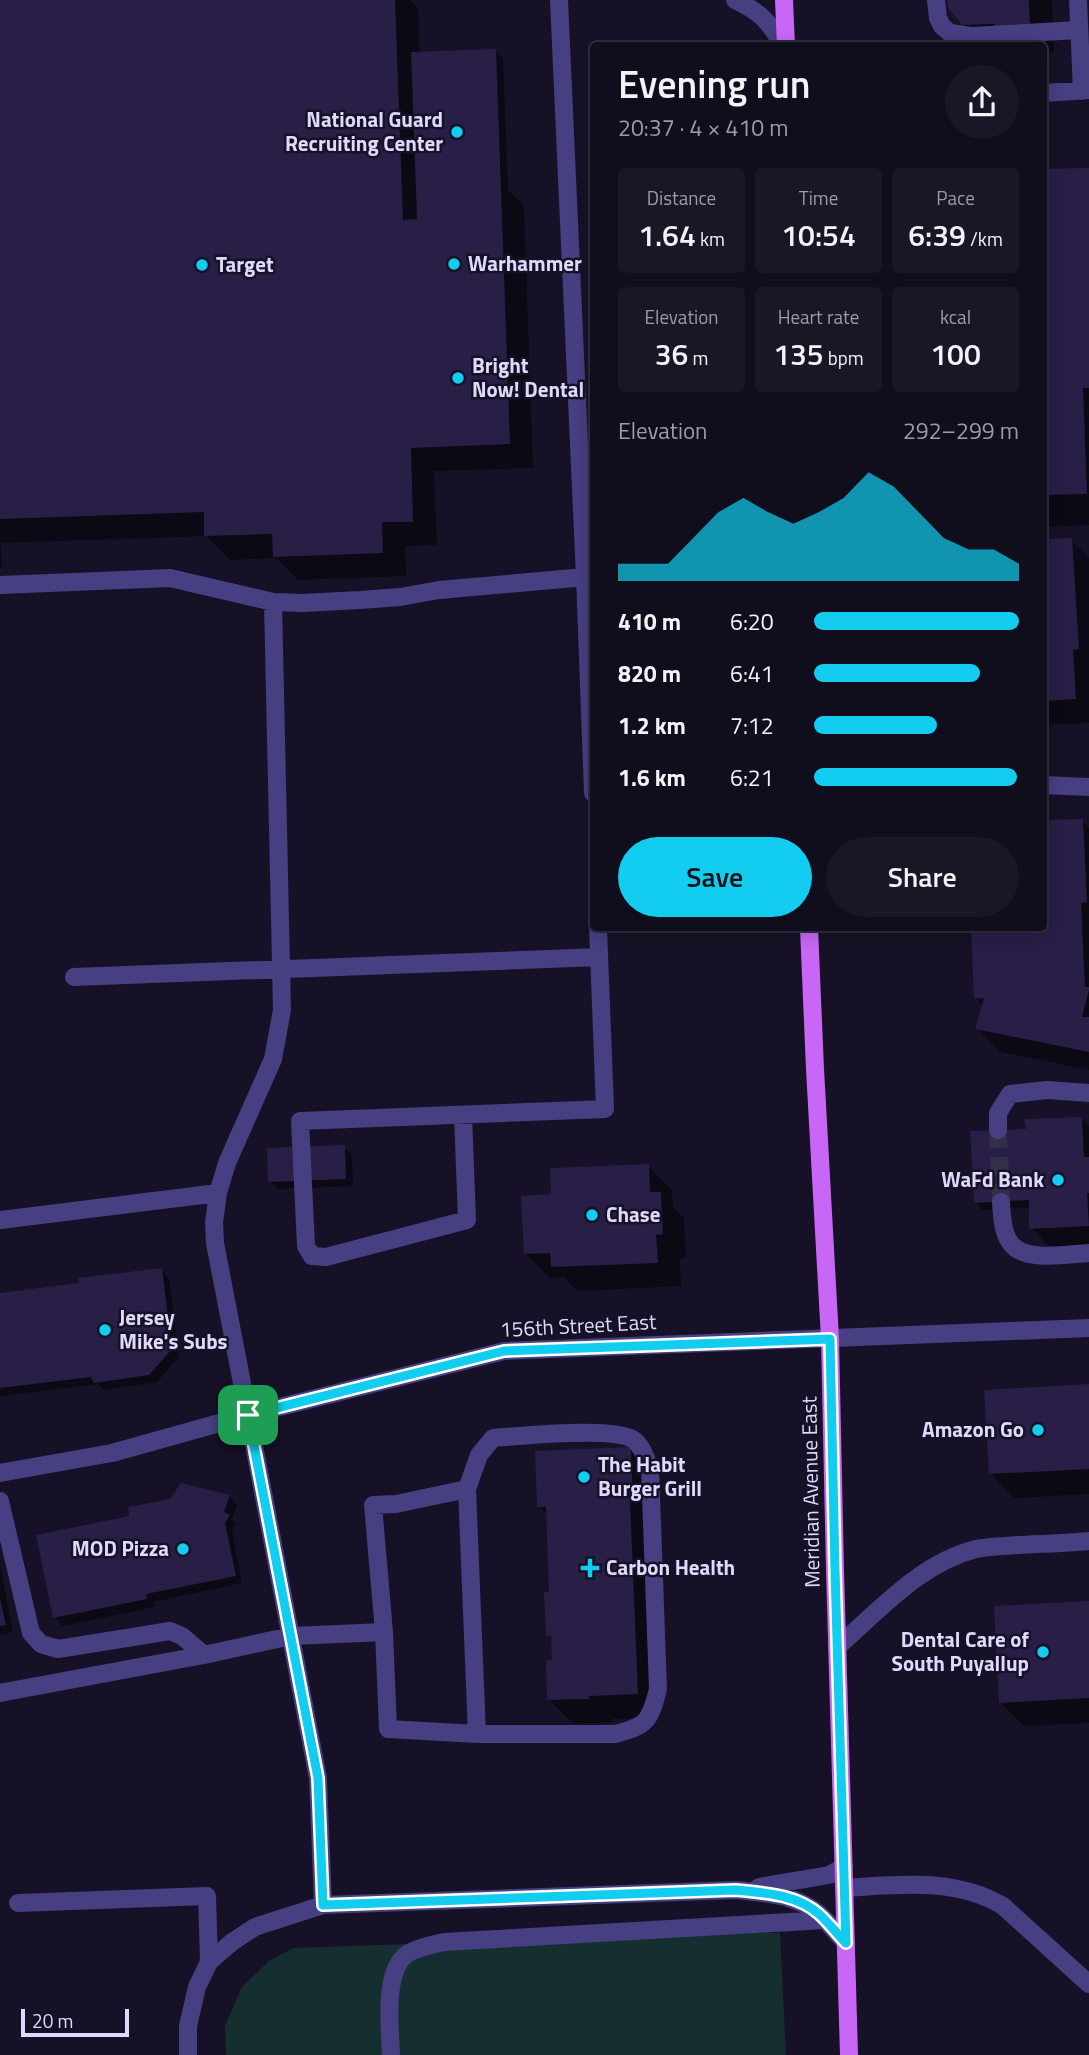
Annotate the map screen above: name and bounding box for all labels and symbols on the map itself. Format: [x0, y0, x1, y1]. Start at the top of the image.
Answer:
place label: National Guard Recruiting Center [285, 103, 443, 159]
marker: National Guard Recruiting Center [449, 124, 465, 140]
place label: Warhammer [468, 247, 582, 279]
place label: Target [216, 248, 274, 280]
marker: Warhammer [446, 256, 462, 272]
marker: Target [194, 257, 210, 273]
place label: Bright Now! Dental [472, 349, 584, 405]
marker: Bright Now! Dental [450, 370, 466, 386]
place label: WaFd Bank [941, 1163, 1044, 1195]
marker: WaFd Bank [1050, 1172, 1066, 1188]
place label: Chase [606, 1198, 660, 1230]
marker: Chase [584, 1207, 600, 1223]
place label: Jersey Mike's Subs [119, 1301, 228, 1357]
street label: 156th Street East [499, 1305, 658, 1345]
marker: Jersey Mike's Subs [97, 1322, 113, 1338]
pin [218, 1385, 278, 1445]
street label: Meridian Avenue East [792, 1395, 828, 1588]
place label: Amazon Go [922, 1413, 1024, 1445]
marker: Amazon Go [1030, 1422, 1046, 1438]
place label: The Habit Burger Grill [598, 1448, 702, 1504]
marker: The Habit Burger Grill [576, 1469, 592, 1485]
place label: MOD Pizza [72, 1532, 169, 1564]
marker: MOD Pizza [175, 1541, 191, 1557]
place label: Carbon Health [606, 1551, 735, 1583]
marker: Carbon Health [580, 1558, 600, 1578]
place label: Dental Care of South Puyallup [891, 1623, 1029, 1679]
marker: Dental Care of South Puyallup [1035, 1644, 1051, 1660]
scale bar [21, 2006, 130, 2038]

